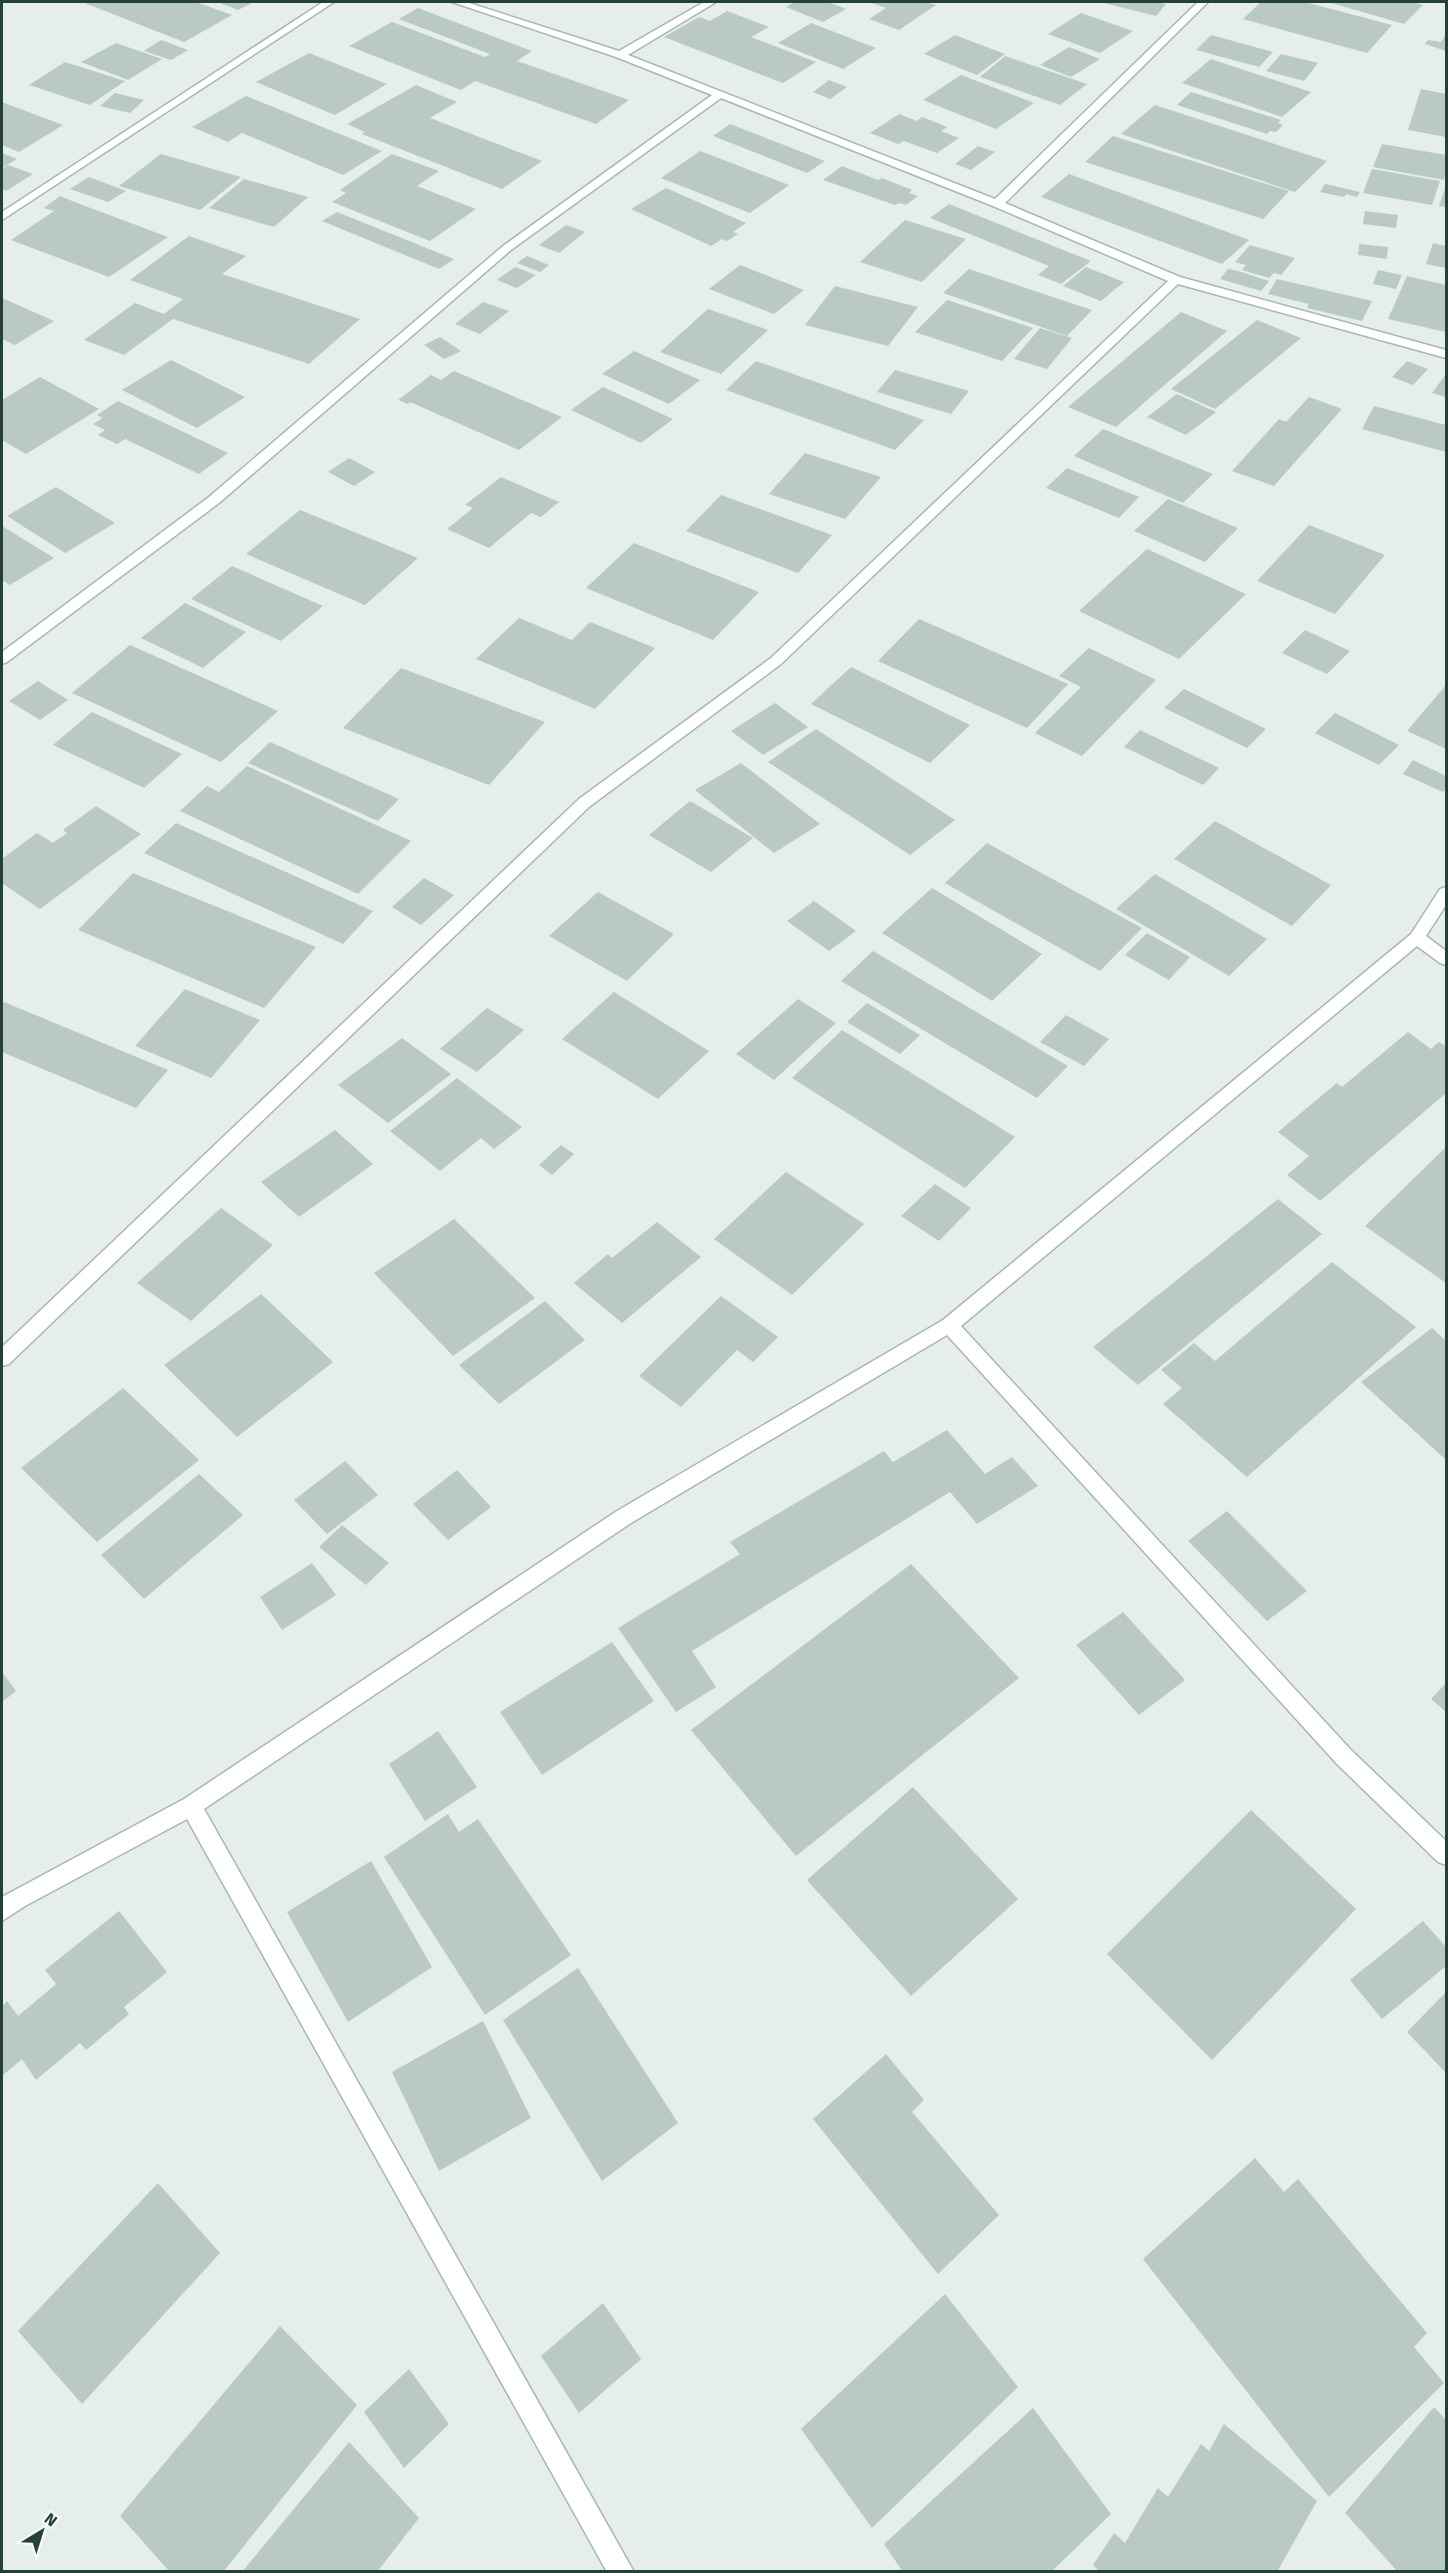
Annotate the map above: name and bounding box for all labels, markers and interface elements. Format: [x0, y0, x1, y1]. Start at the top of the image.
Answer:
north arrow [12, 2501, 72, 2561]
text: N [41, 2509, 61, 2530]

